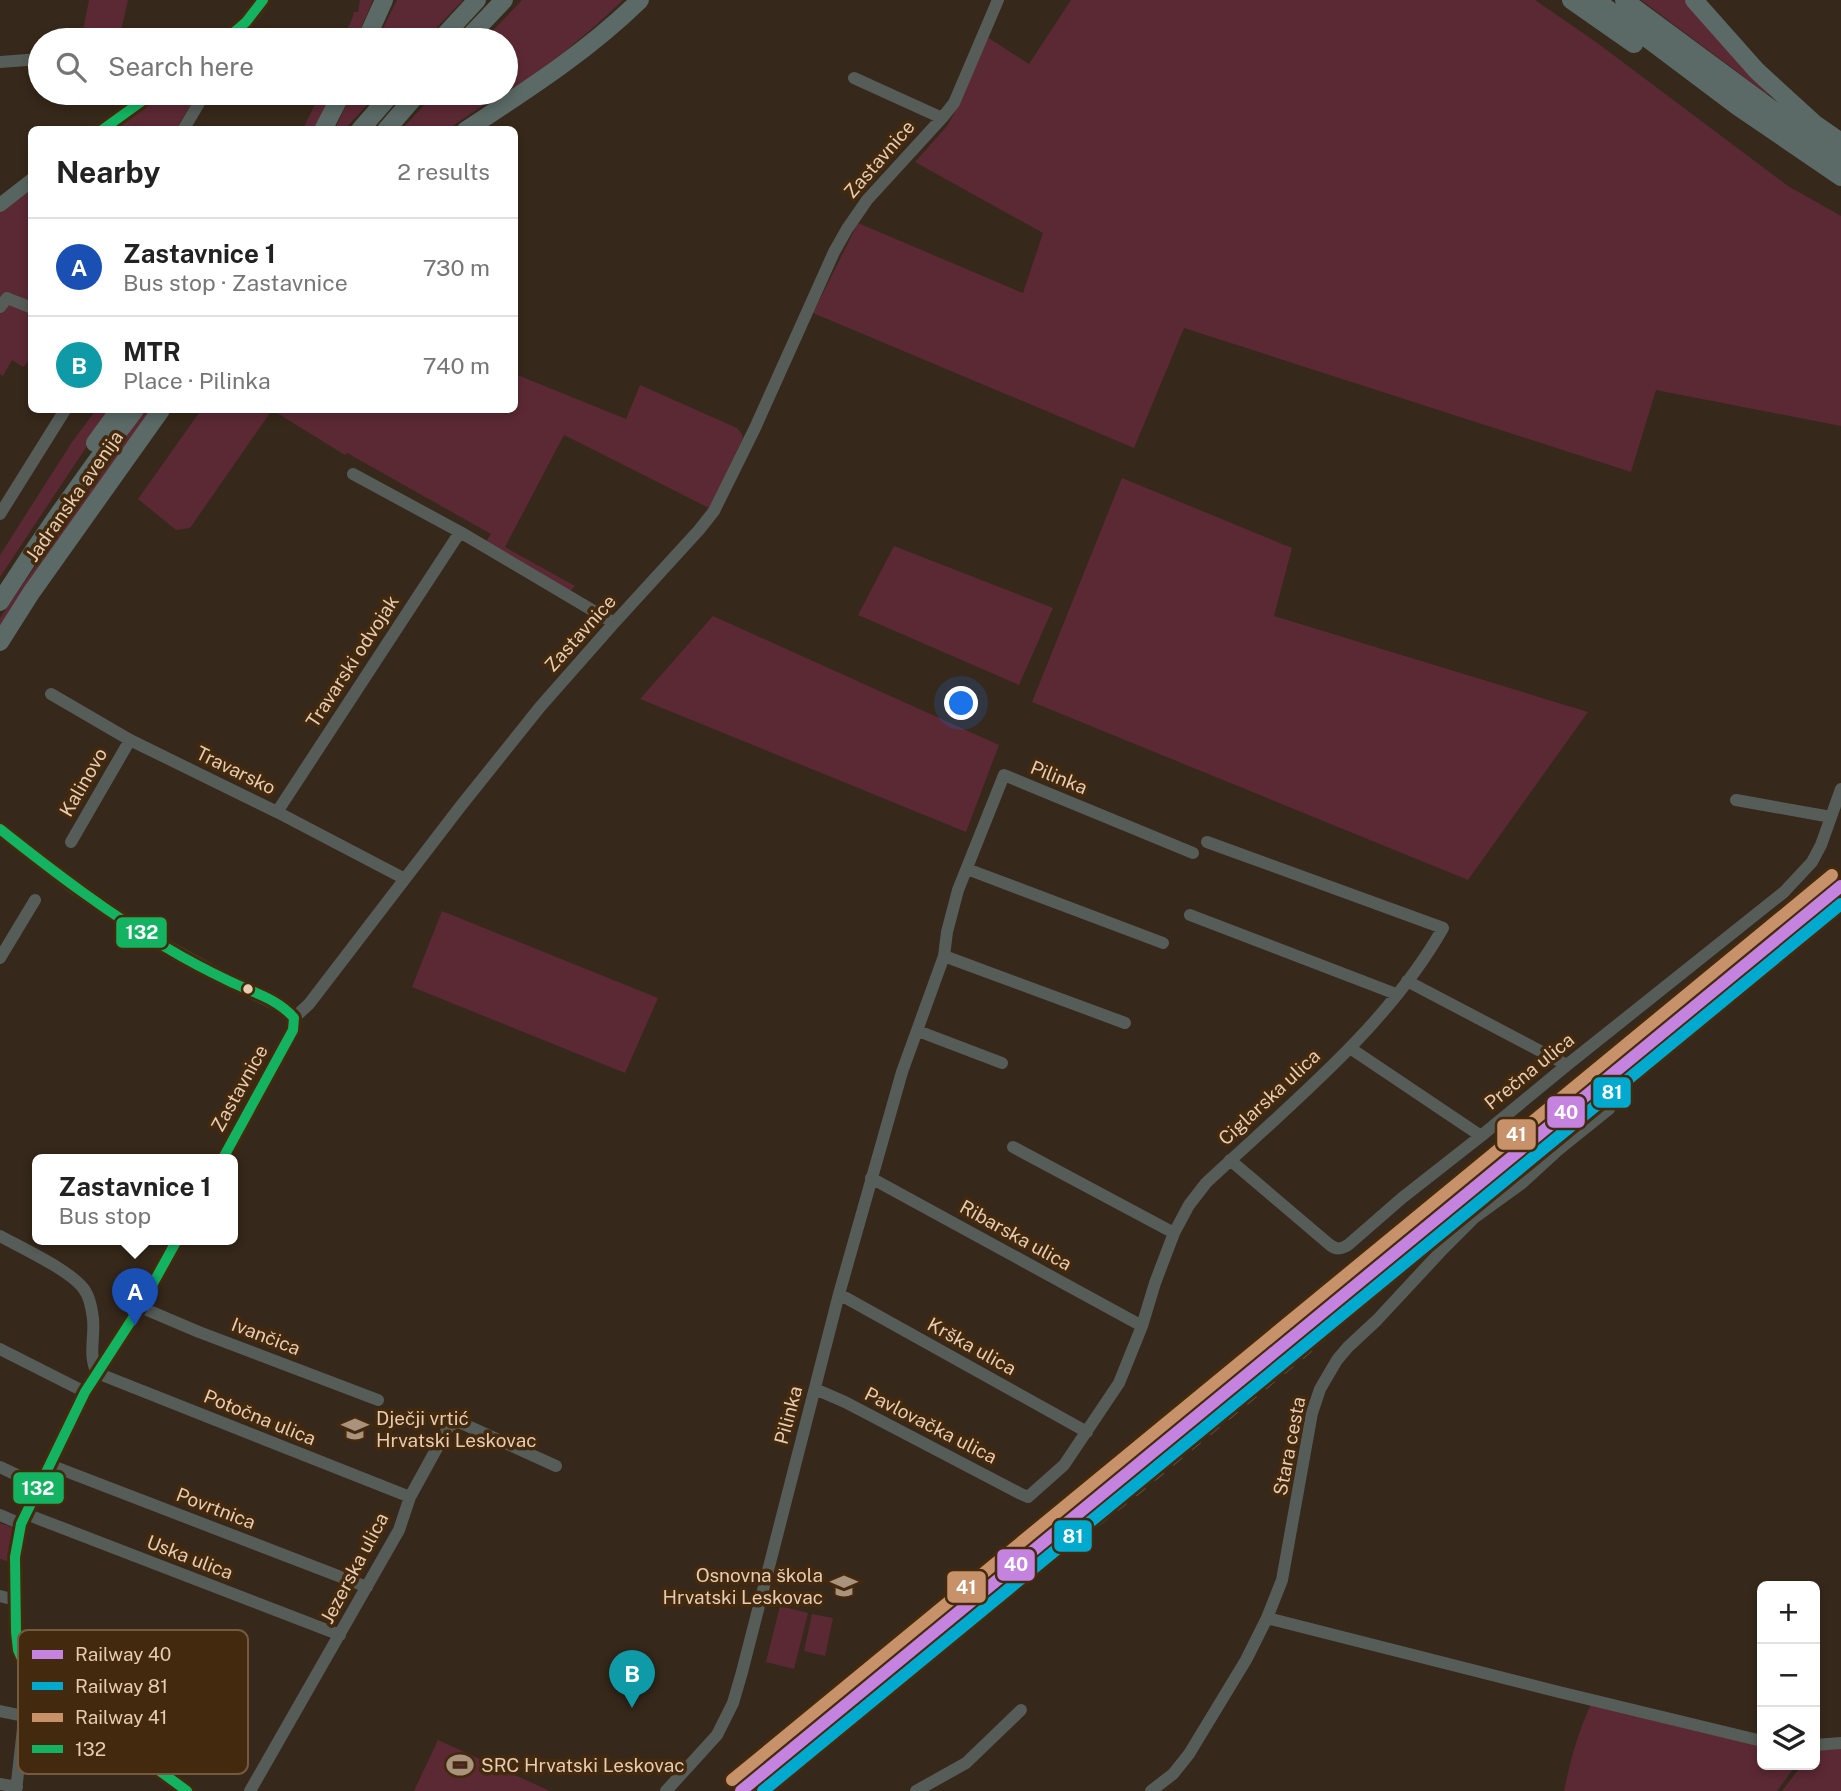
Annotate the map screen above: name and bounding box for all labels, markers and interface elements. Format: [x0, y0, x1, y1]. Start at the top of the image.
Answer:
search box [28, 28, 518, 105]
icon: search [52, 48, 90, 86]
text: Search here [108, 51, 254, 82]
street label: Zastavnice [839, 116, 919, 202]
text: Nearby [56, 154, 160, 190]
text: 2 results [397, 158, 490, 185]
text: Zastavnice 1 [123, 238, 276, 269]
text: A [71, 254, 87, 281]
text: 730 m [423, 254, 490, 281]
text: Bus stop · Zastavnice [123, 269, 348, 296]
text: MTR [123, 336, 181, 367]
text: B [71, 352, 87, 379]
text: 740 m [423, 352, 490, 379]
text: Place · Pilinka [123, 367, 271, 394]
street label: Jadranska avenija [21, 426, 127, 566]
street label: Zastavnice [540, 590, 620, 676]
street label: Travarski odvojak [301, 591, 403, 731]
your location [944, 686, 978, 720]
street label: Travarsko [193, 741, 279, 799]
street label: Kalinovo [55, 744, 111, 820]
street label: Pilinka [1027, 756, 1091, 798]
line badge: 132 [115, 916, 168, 949]
text: 132 [126, 921, 158, 943]
unlabelled marker [241, 982, 255, 996]
street label: Prečna ulica [1480, 1028, 1578, 1114]
street label: Zastavnice [206, 1041, 272, 1135]
street label: Ciglarska ulica [1214, 1044, 1324, 1150]
line badge: 81 [1592, 1076, 1632, 1109]
text: 81 [1602, 1081, 1622, 1103]
line badge: 40 [1546, 1095, 1586, 1129]
text: 40 [1554, 1101, 1578, 1123]
line badge: 41 [1496, 1118, 1537, 1151]
text: 41 [1506, 1123, 1526, 1145]
popup [32, 1154, 238, 1245]
text: Zastavnice 1 [59, 1171, 211, 1202]
street label: Ribarska ulica [956, 1195, 1076, 1275]
text: Bus stop [59, 1202, 151, 1229]
pin: A [112, 1268, 158, 1326]
street label: Ivančica [228, 1313, 304, 1359]
street label: Krška ulica [924, 1313, 1020, 1379]
street label: Pavlovačka ulica [861, 1382, 1001, 1468]
street label: Pilinka [770, 1384, 806, 1446]
street label: Potočna ulica [201, 1385, 319, 1449]
street label: Stara cesta [1269, 1395, 1309, 1497]
place label: Dječji vrtić Hrvatski Leskovac [376, 1407, 537, 1451]
school or university icon: Dječji vrtić Hrvatski Leskovac [340, 1414, 370, 1444]
line badge: 132 [12, 1471, 65, 1505]
text: 132 [22, 1477, 54, 1499]
street label: Povrtnica [173, 1483, 259, 1533]
street label: Jezerska ulica [316, 1509, 392, 1627]
line badge: 81 [1053, 1519, 1093, 1553]
text: 81 [1063, 1525, 1083, 1547]
street label: Uska ulica [144, 1530, 236, 1584]
line badge: 40 [996, 1548, 1036, 1582]
text: 40 [1004, 1553, 1028, 1575]
place label: Osnovna škola Hrvatski Leskovac [662, 1564, 823, 1608]
line badge: 41 [946, 1570, 987, 1604]
school or university icon: Osnovna škola Hrvatski Leskovac [829, 1571, 859, 1601]
text: 41 [956, 1576, 976, 1598]
map controls [1757, 1581, 1820, 1770]
button: + [1757, 1581, 1820, 1644]
legend [18, 1630, 248, 1774]
text: Railway 40 [75, 1643, 171, 1665]
button: − [1757, 1644, 1820, 1707]
pin: B [609, 1650, 655, 1708]
text: Railway 81 [75, 1675, 168, 1697]
text: Railway 41 [75, 1706, 168, 1728]
button: layers [1757, 1707, 1820, 1770]
text: 132 [75, 1738, 106, 1760]
sports icon: SRC Hrvatski Leskovac [445, 1750, 475, 1780]
place label: SRC Hrvatski Leskovac [481, 1754, 685, 1776]

